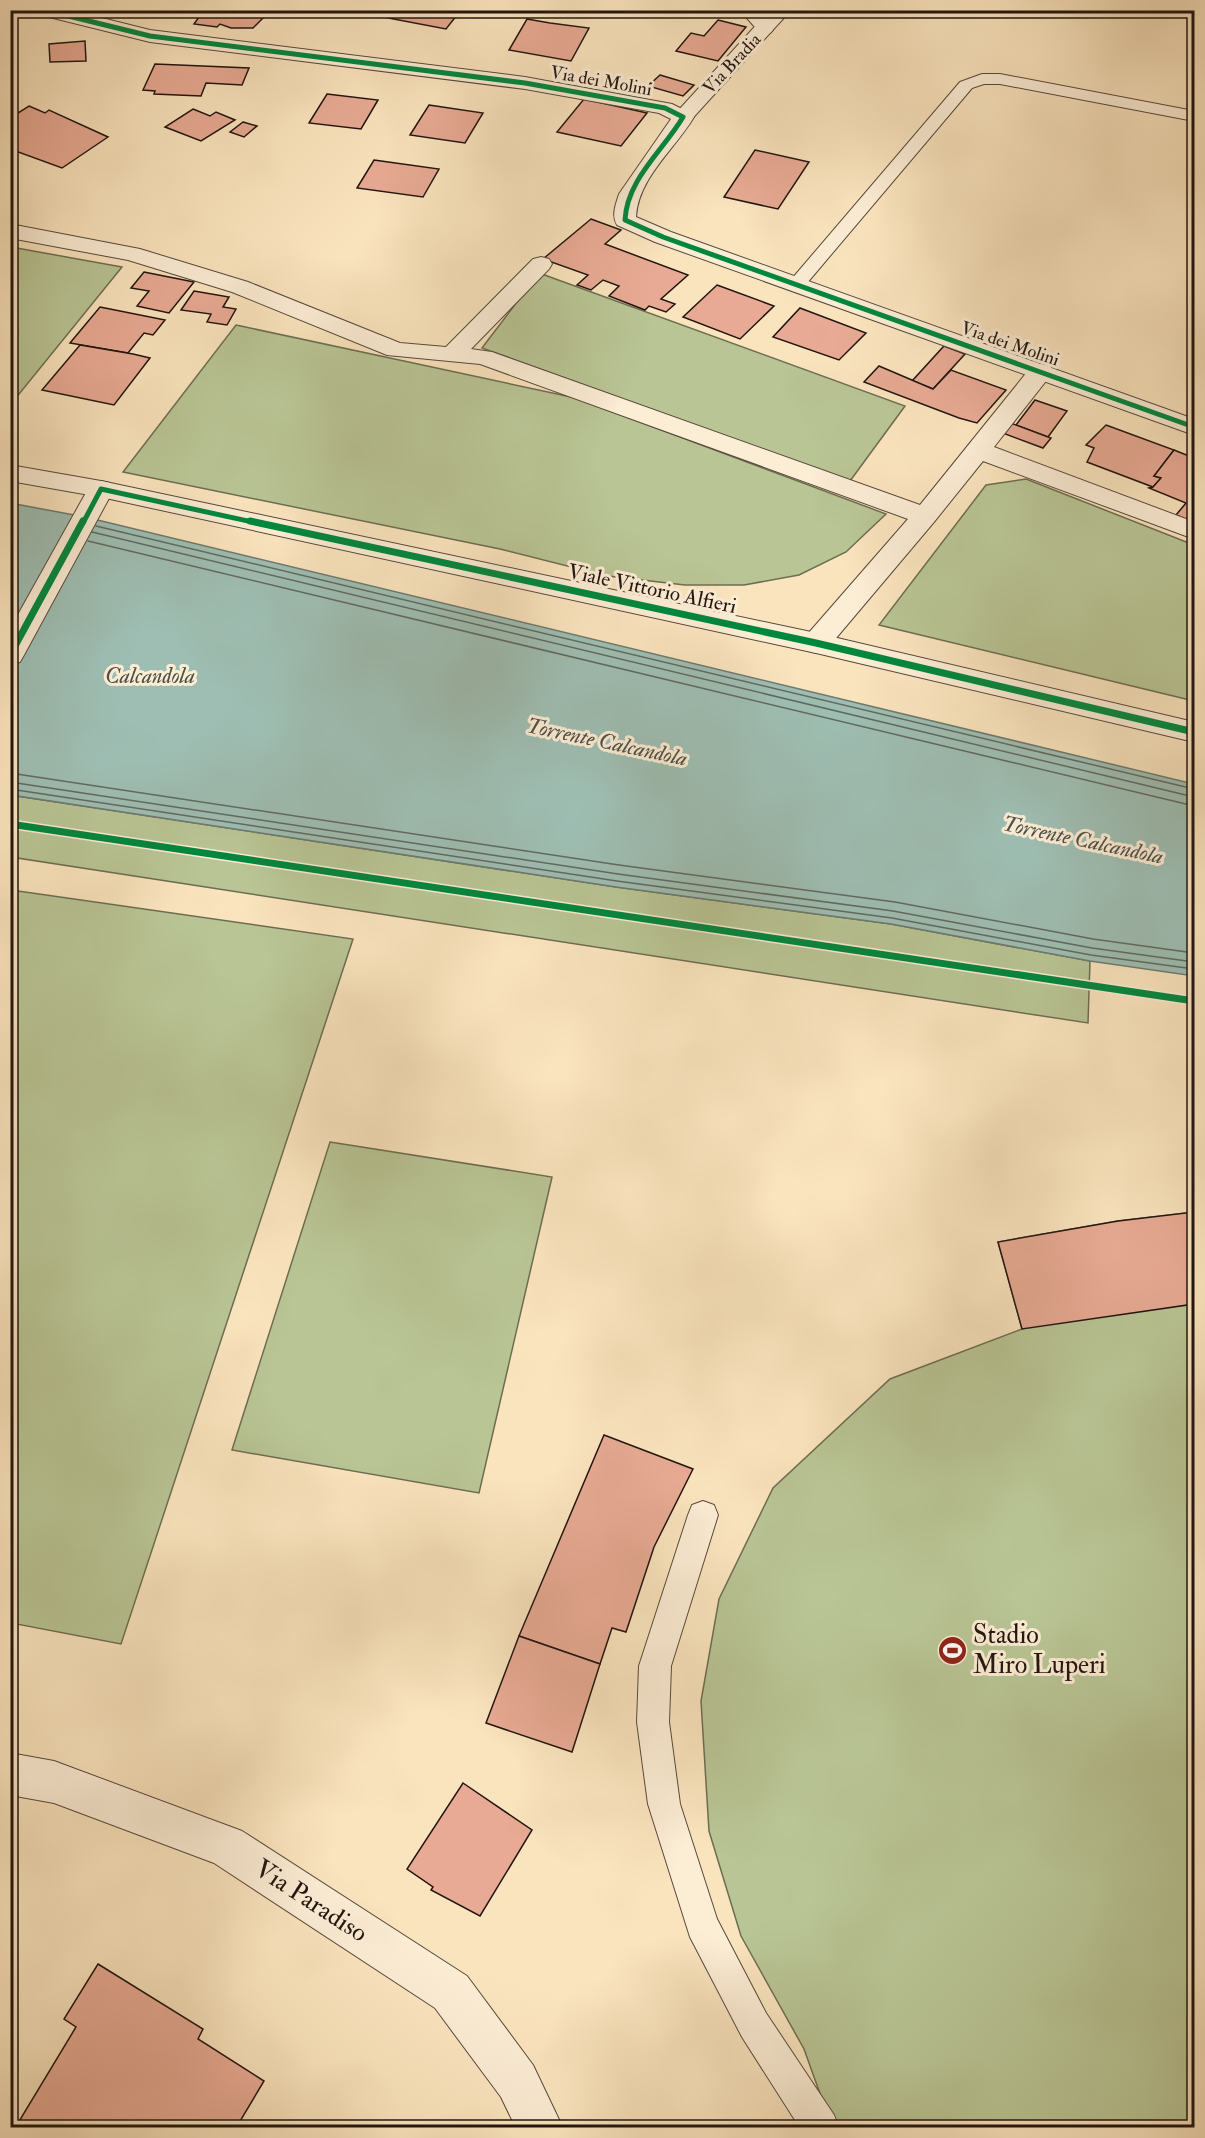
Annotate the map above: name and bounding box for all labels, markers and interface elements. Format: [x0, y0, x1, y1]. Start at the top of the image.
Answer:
street label: Via Bradia [698, 28, 767, 99]
street label: Via dei Molini [548, 61, 654, 101]
street label: Via dei Molini [958, 316, 1063, 372]
street label: Viale Vittorio Alfieri [565, 558, 739, 620]
water label: Calcandola [105, 662, 195, 690]
water label: Torrente Calcandola [524, 711, 690, 773]
water label: Torrente Calcandola [1000, 809, 1166, 871]
place label: Stadio Miro Luperi [973, 1619, 1106, 1682]
sports icon: Stadio Miro Luperi [936, 1634, 968, 1666]
street label: Via Paradiso [249, 1853, 373, 1949]

